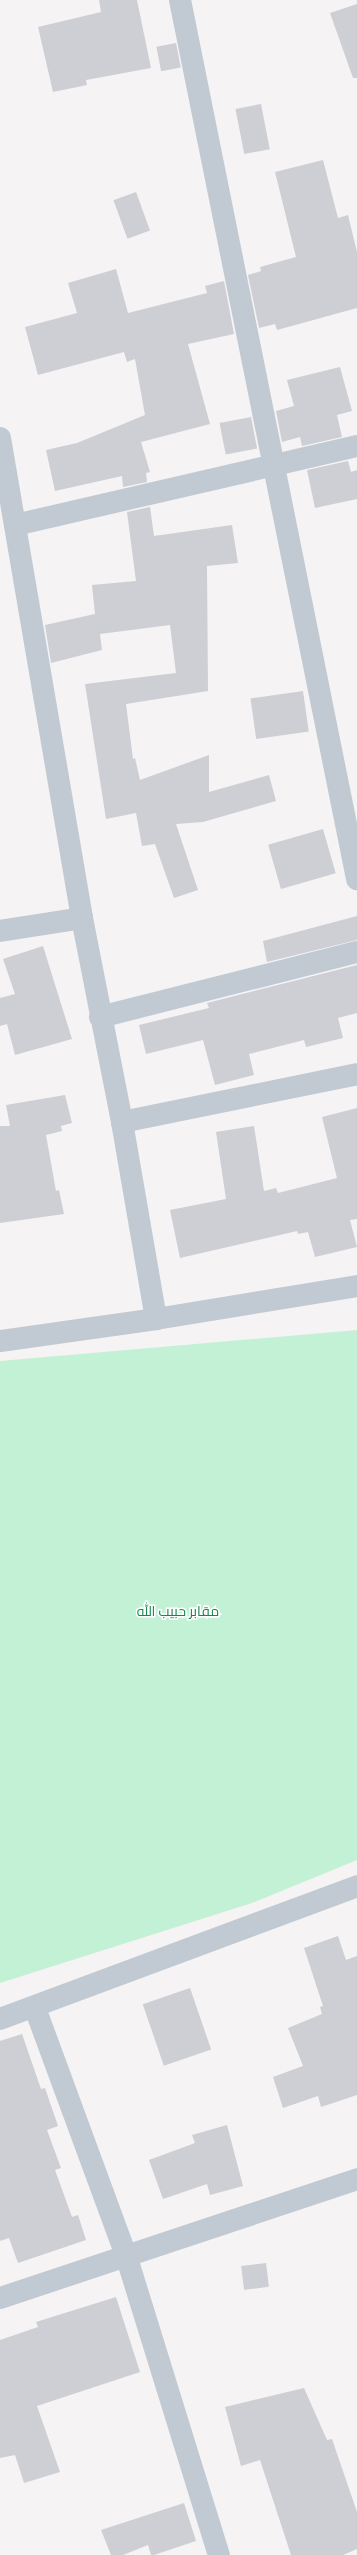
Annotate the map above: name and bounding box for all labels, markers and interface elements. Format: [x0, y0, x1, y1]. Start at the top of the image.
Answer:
park label: مقابر حبيب الله [137, 1603, 219, 1619]

